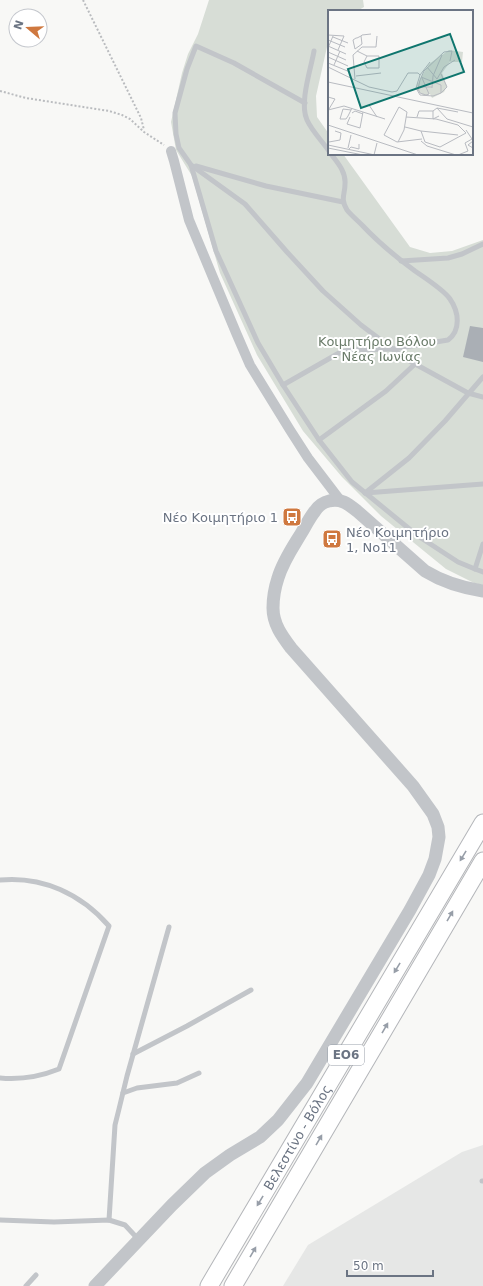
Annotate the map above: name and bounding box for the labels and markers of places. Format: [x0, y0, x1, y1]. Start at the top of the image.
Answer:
bus stop icon: Νέο Κοιμητήριο 1 [281, 506, 303, 528]
place label: Νέο Κοιμητήριο 1 [163, 510, 278, 525]
place label: Νέο Κοιμητήριο 1, Νο11 [346, 525, 449, 555]
bus stop icon: Νέο Κοιμητήριο 1, Νο11 [321, 528, 343, 550]

